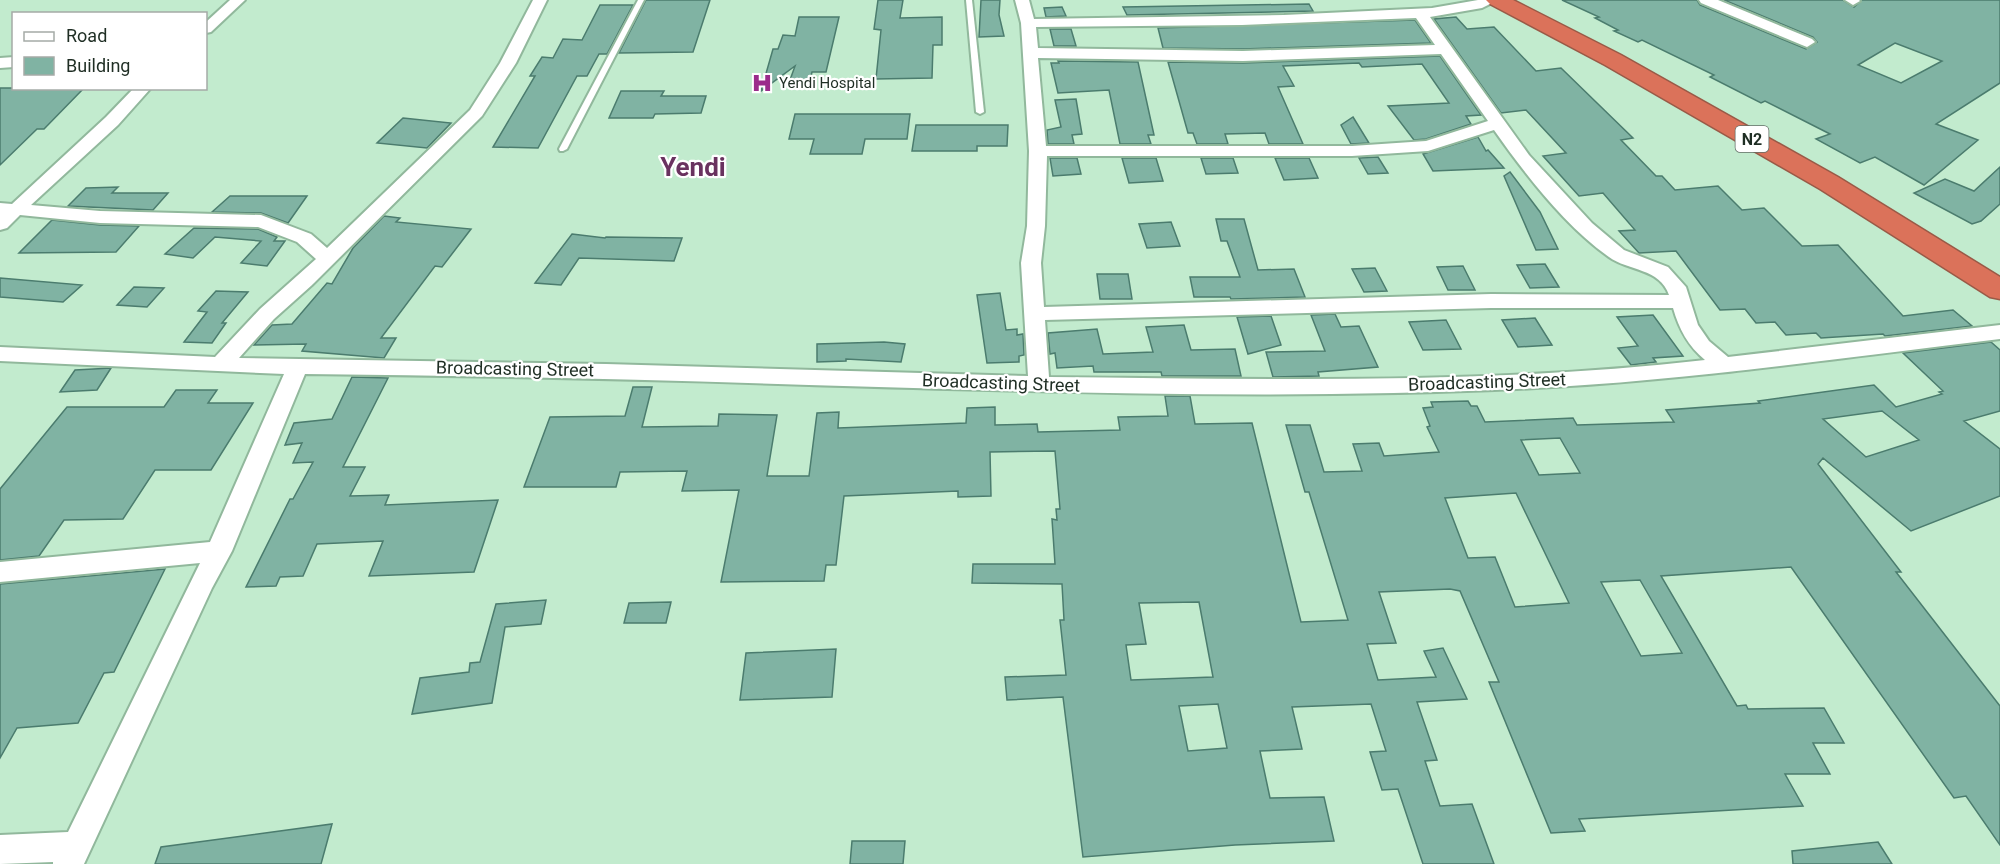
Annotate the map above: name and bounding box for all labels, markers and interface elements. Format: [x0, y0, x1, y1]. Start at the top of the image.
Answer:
legend [12, 12, 207, 90]
text: Road [66, 25, 107, 46]
text: Building [66, 55, 130, 76]
hospital icon: Yendi Hospital [750, 71, 774, 95]
place label: Yendi Hospital [779, 74, 875, 92]
road number: N2 [1736, 126, 1768, 152]
district label: Yendi [660, 152, 726, 182]
street label: Broadcasting Street [436, 357, 594, 380]
street label: Broadcasting Street [1408, 368, 1566, 395]
street label: Broadcasting Street [922, 369, 1080, 396]

